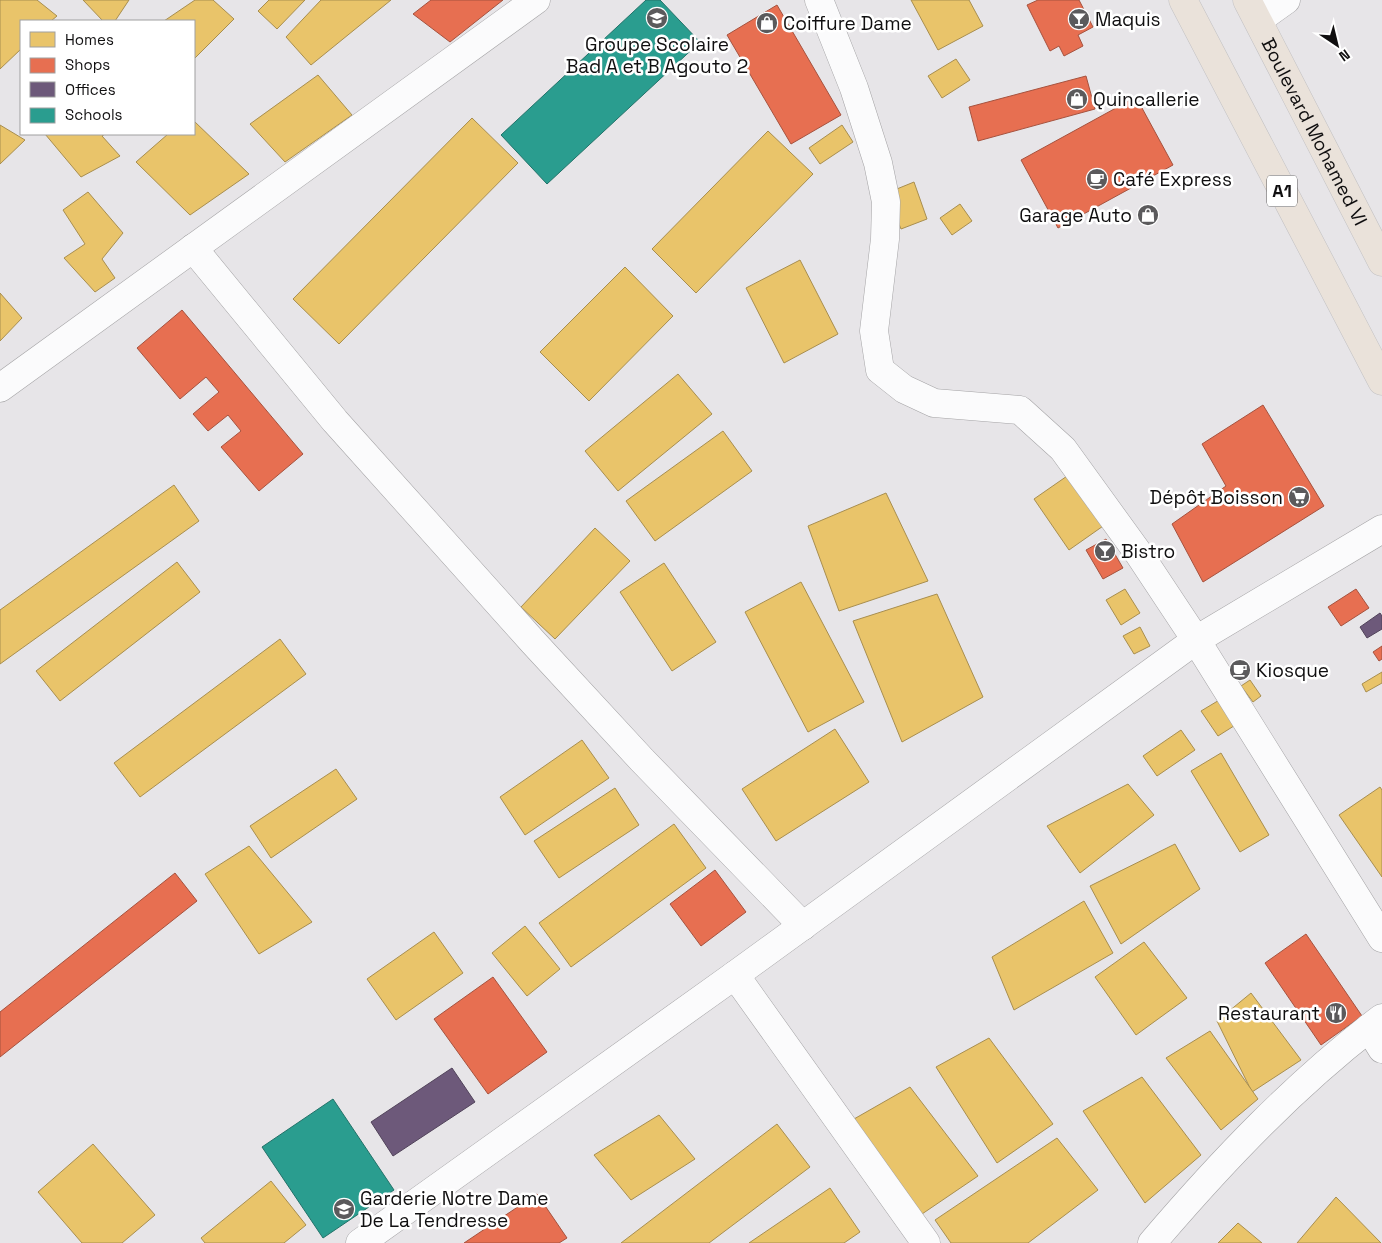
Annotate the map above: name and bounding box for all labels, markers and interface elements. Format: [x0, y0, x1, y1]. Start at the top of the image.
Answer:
school or university icon: Groupe Scolaire Bad A et B Agouto 2 [645, 6, 669, 30]
bar icon: Maquis [1067, 7, 1091, 31]
place label: Maquis [1095, 7, 1161, 32]
shop icon: Coiffure Dame [755, 11, 779, 35]
place label: Coiffure Dame [783, 11, 912, 36]
legend [20, 20, 195, 135]
north arrow [1312, 20, 1362, 70]
text: Homes [65, 30, 114, 49]
place label: Groupe Scolaire Bad A et B Agouto 2 [566, 32, 748, 79]
street label: Boulevard Mohamed VI [1256, 34, 1373, 230]
text: N [1335, 46, 1353, 66]
text: Shops [65, 55, 110, 74]
text: Offices [65, 80, 116, 99]
shop icon: Quincallerie [1065, 87, 1089, 111]
place label: Quincallerie [1093, 87, 1200, 112]
text: Schools [65, 105, 123, 124]
cafe icon: Café Express [1085, 167, 1109, 191]
place label: Café Express [1113, 167, 1232, 192]
road number: A1 [1267, 176, 1297, 207]
place label: Garage Auto [1019, 203, 1132, 228]
shop icon: Garage Auto [1136, 203, 1160, 227]
place label: Dépôt Boisson [1150, 485, 1283, 510]
supermarket icon: Dépôt Boisson [1287, 485, 1311, 509]
bar icon: Bistro [1093, 539, 1117, 563]
place label: Bistro [1121, 539, 1175, 564]
cafe icon: Kiosque [1228, 658, 1252, 682]
place label: Kiosque [1256, 658, 1329, 683]
place label: Restaurant [1218, 1001, 1320, 1026]
restaurant icon: Restaurant [1324, 1001, 1348, 1025]
place label: Garderie Notre Dame De La Tendresse [360, 1186, 549, 1233]
school or university icon: Garderie Notre Dame De La Tendresse [332, 1197, 356, 1221]

